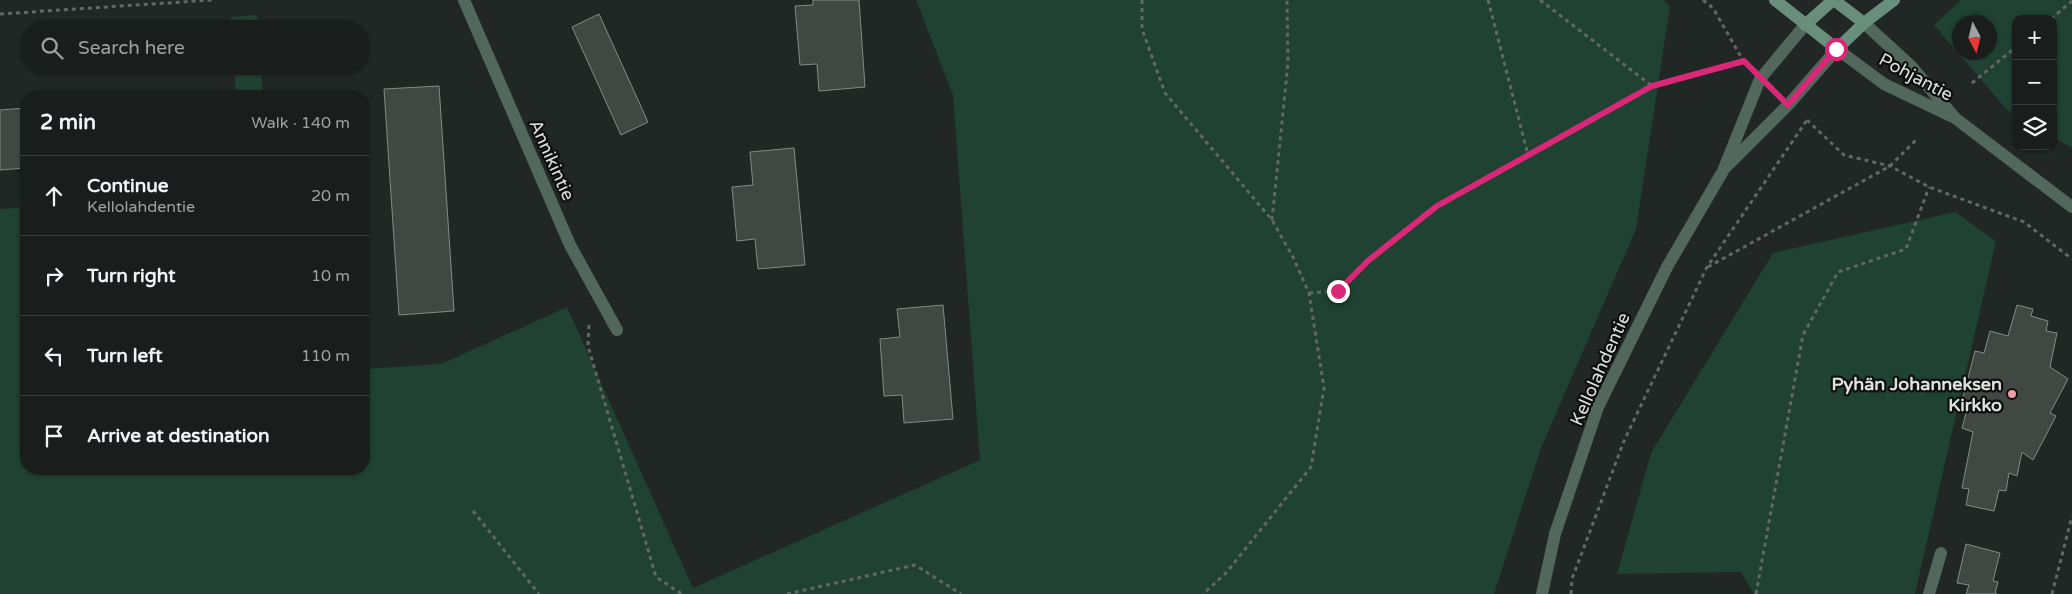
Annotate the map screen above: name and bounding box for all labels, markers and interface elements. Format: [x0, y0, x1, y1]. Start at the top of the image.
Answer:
north arrow [1952, 15, 1997, 60]
map controls [2012, 15, 2057, 150]
button: + [2012, 15, 2057, 60]
search box [20, 20, 370, 75]
icon: search [38, 34, 66, 62]
text: Search here [78, 37, 185, 59]
route start [1825, 38, 1848, 61]
street label: Pohjantie [1875, 48, 1957, 106]
button: − [2012, 60, 2057, 105]
button: layers [2012, 105, 2057, 150]
text: 2 min [40, 110, 96, 135]
text: Walk · 140 m [251, 113, 350, 133]
street label: Annikintie [524, 116, 580, 204]
text: Continue [87, 175, 169, 197]
icon: ahead [40, 182, 68, 210]
text: 20 m [311, 186, 350, 206]
text: Kellolahdentie [87, 197, 195, 217]
icon: right [40, 262, 68, 290]
text: Turn right [87, 265, 175, 287]
text: 10 m [311, 266, 350, 286]
route end [1327, 280, 1350, 303]
street label: Kellolahdentie [1565, 309, 1635, 429]
icon: left [40, 342, 68, 370]
text: Turn left [87, 345, 163, 367]
text: 110 m [301, 346, 350, 366]
place label: Pyhän Johanneksen Kirkko [1831, 373, 2002, 416]
marker: Pyhän Johanneksen Kirkko [2006, 388, 2018, 400]
icon: arrive [40, 422, 68, 450]
text: Arrive at destination [87, 425, 270, 447]

